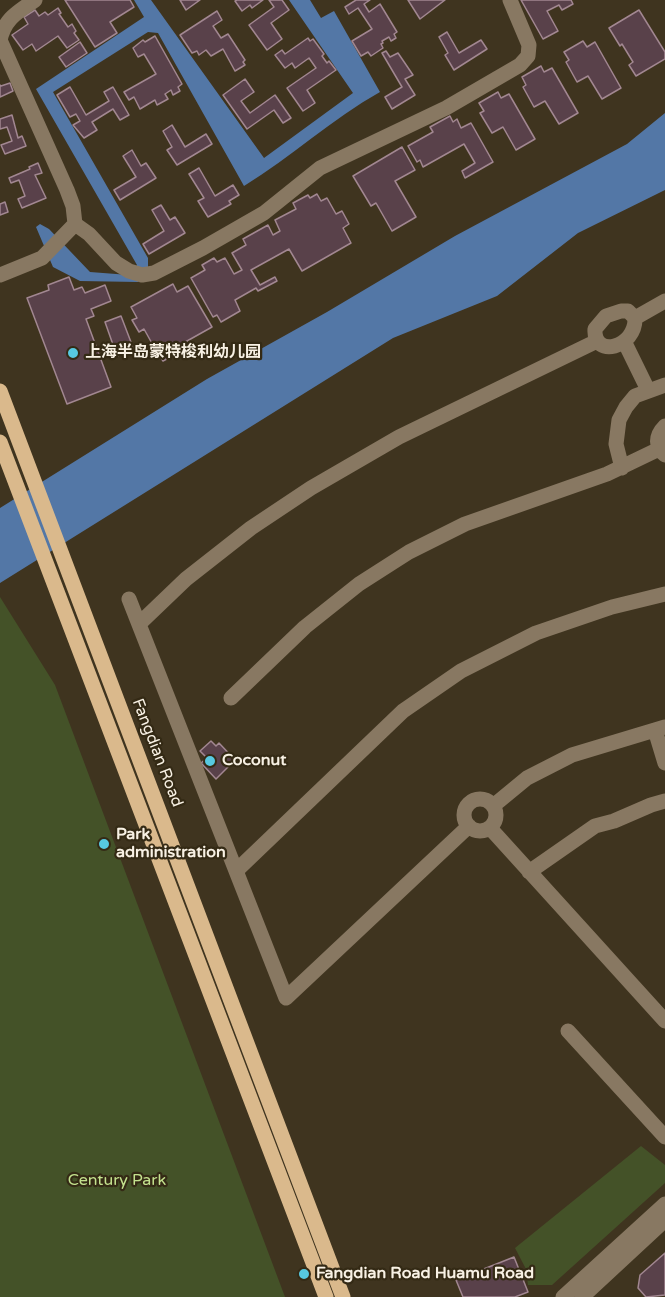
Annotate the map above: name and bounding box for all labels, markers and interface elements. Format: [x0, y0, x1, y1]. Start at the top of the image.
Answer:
place label: 上海半岛蒙特梭利幼儿园 [85, 343, 261, 363]
marker: 上海半岛蒙特梭利幼儿园 [66, 346, 80, 360]
street label: Fangdian Road [128, 696, 186, 810]
place label: Coconut [222, 751, 286, 771]
marker: Coconut [203, 754, 217, 768]
place label: Park administration [116, 825, 226, 863]
marker: Park administration [97, 837, 111, 851]
park label: Century Park [68, 1171, 166, 1191]
place label: Fangdian Road Huamu Road [316, 1264, 534, 1284]
marker: Fangdian Road Huamu Road [297, 1267, 311, 1281]

